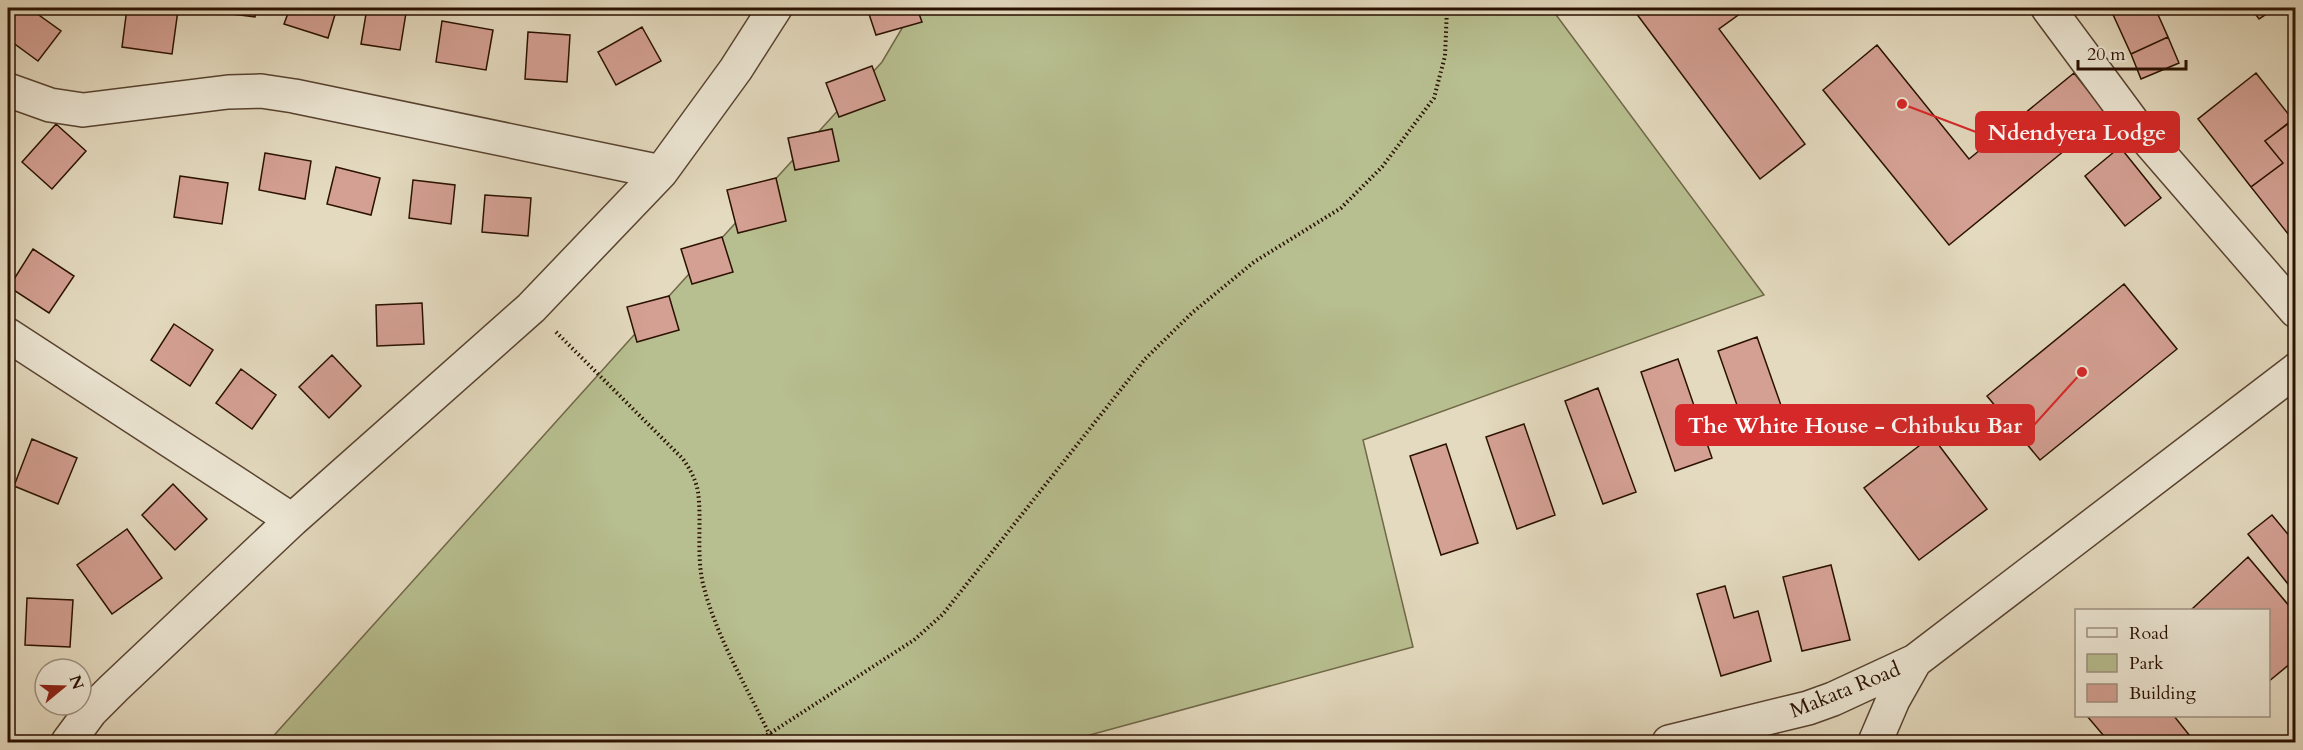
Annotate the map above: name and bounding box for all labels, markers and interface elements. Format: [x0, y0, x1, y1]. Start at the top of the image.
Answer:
scale bar [2078, 33, 2186, 71]
text: 20 m [2087, 42, 2126, 67]
callout: Ndendyera Lodge [1976, 112, 2179, 152]
text: Ndendyera Lodge [1988, 118, 2166, 148]
callout: The White House - Chibuku Bar [1676, 405, 2034, 445]
text: The White House - Chibuku Bar [1688, 411, 2022, 441]
legend [2075, 609, 2270, 717]
text: Road [2129, 621, 2169, 646]
text: Park [2129, 651, 2164, 676]
street label: Makata Road [1785, 655, 1905, 725]
north arrow [33, 657, 93, 717]
text: N [64, 672, 89, 693]
text: Building [2129, 681, 2197, 706]

